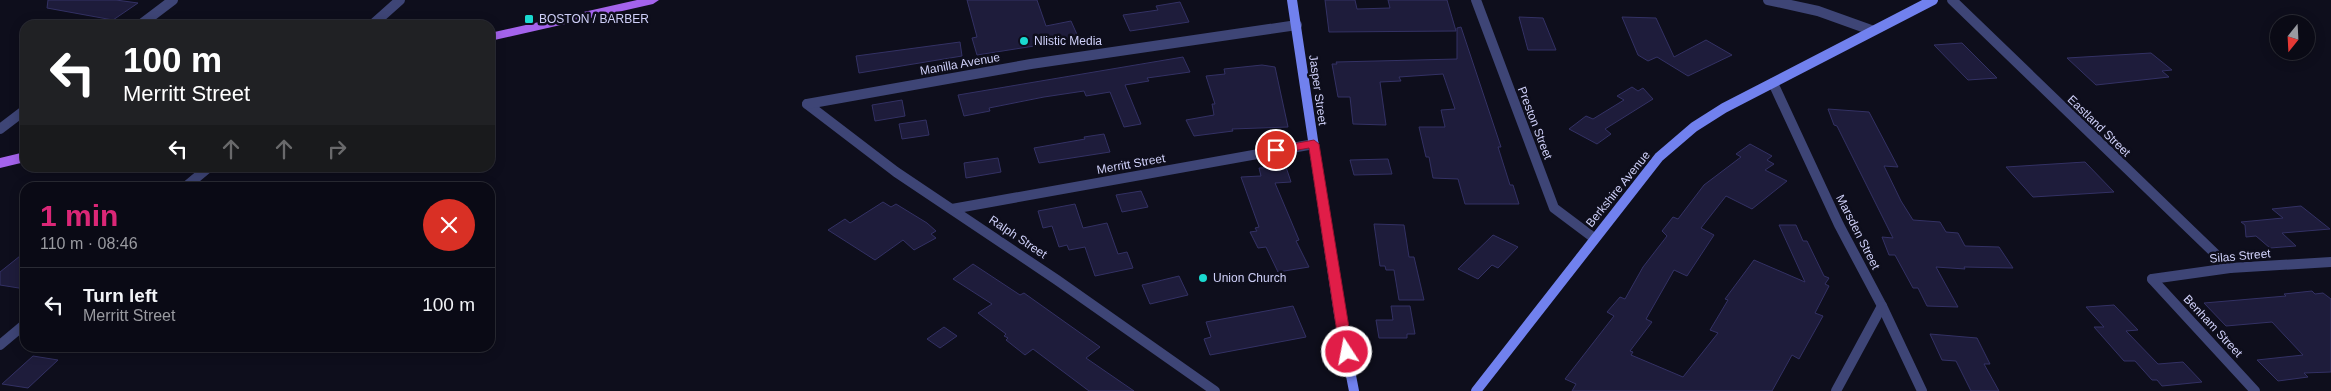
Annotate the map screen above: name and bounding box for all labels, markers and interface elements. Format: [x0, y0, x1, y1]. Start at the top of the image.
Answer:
place label: BOSTON / BARBER [539, 12, 649, 26]
marker: BOSTON / BARBER [523, 13, 535, 25]
north arrow [2270, 15, 2315, 60]
map controls [2270, 15, 2315, 60]
place label: Nlistic Media [1034, 34, 1102, 48]
marker: Nlistic Media [1018, 35, 1030, 47]
icon: left [40, 40, 105, 105]
text: 100 m [123, 40, 222, 79]
street label: Manilla Avenue [919, 50, 1002, 78]
street label: Jasper Street [1306, 54, 1330, 127]
text: Merritt Street [123, 81, 250, 106]
street label: Preston Street [1515, 85, 1556, 162]
street label: Eastland Street [2065, 92, 2134, 160]
pin [1255, 129, 1297, 171]
icon: left [164, 135, 192, 163]
icon: ahead [217, 135, 245, 163]
icon: ahead [270, 135, 298, 163]
icon: right [323, 135, 351, 163]
icon: arrive [1262, 136, 1290, 164]
street label: Berkshire Avenue [1583, 148, 1653, 230]
street label: Merritt Street [1096, 151, 1167, 177]
street label: Marsden Street [1833, 192, 1883, 272]
text: 1 min [40, 199, 118, 232]
button: close [423, 199, 475, 251]
street label: Ralph Street [986, 213, 1050, 262]
text: 110 m · 08:46 [40, 235, 138, 252]
street label: Silas Street [2209, 246, 2272, 266]
place label: Union Church [1213, 271, 1286, 285]
marker: Union Church [1197, 272, 1209, 284]
text: Turn left [83, 285, 158, 306]
icon: left [40, 291, 68, 319]
street label: Benham Street [2181, 292, 2246, 361]
text: 100 m [422, 294, 475, 315]
text: Merritt Street [83, 307, 175, 324]
position arrow [1320, 325, 1372, 377]

